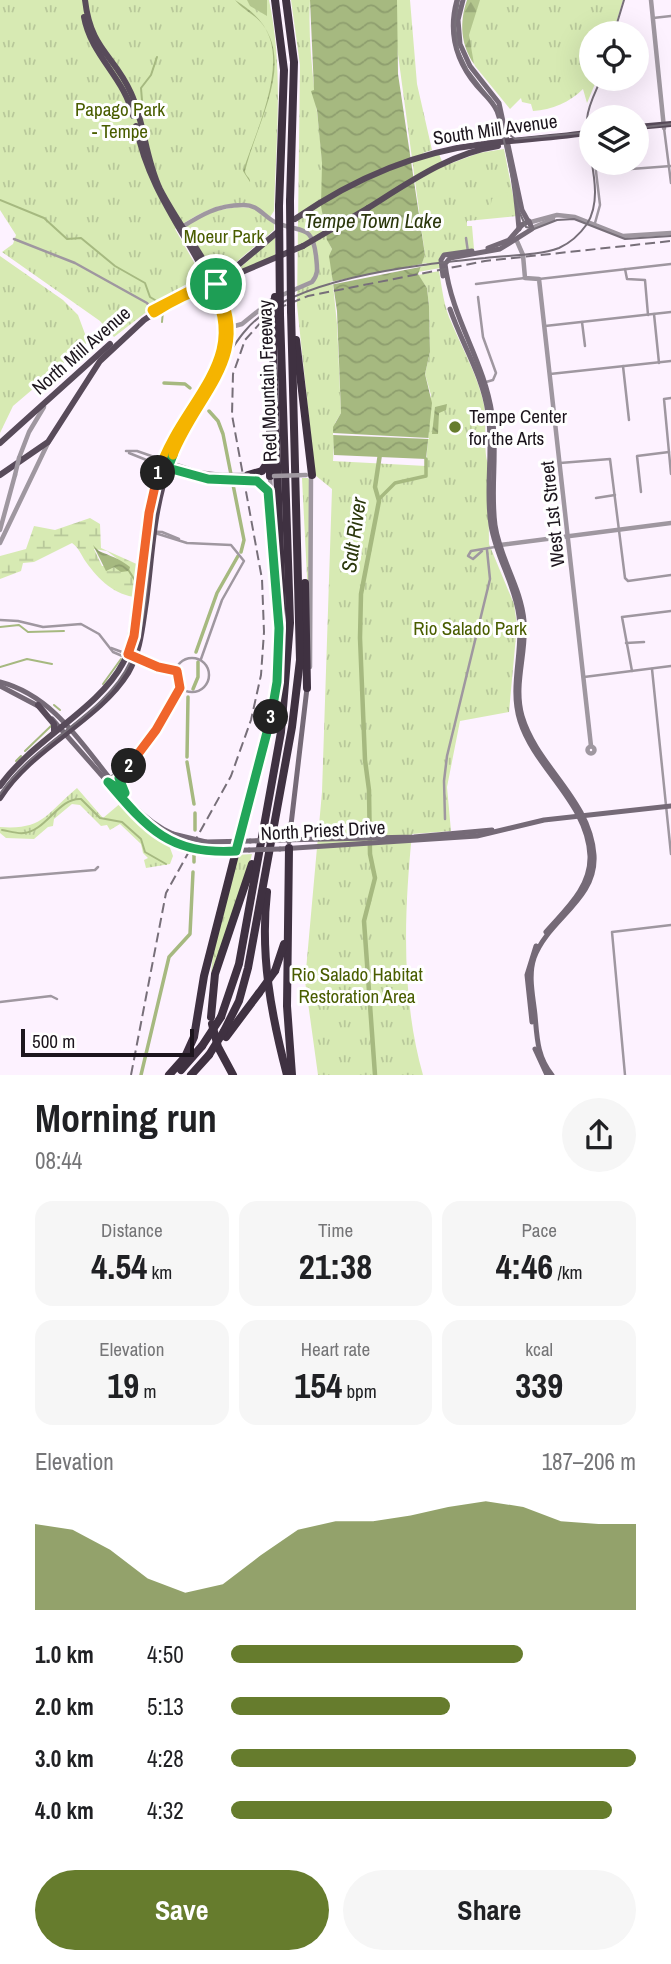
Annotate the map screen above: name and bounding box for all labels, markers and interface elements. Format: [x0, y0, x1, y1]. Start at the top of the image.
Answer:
map controls [579, 21, 649, 175]
button: locate [579, 21, 649, 91]
park label: Papago Park - Tempe [75, 96, 165, 144]
button: layers [579, 105, 649, 175]
street label: South Mill Avenue [431, 107, 559, 151]
water label: Tempe Town Lake [304, 206, 442, 235]
park label: Moeur Park [184, 223, 264, 249]
pin [186, 254, 246, 314]
icon: arrive [197, 265, 235, 303]
street label: Red Mountain Freeway [251, 299, 283, 462]
street label: North Mill Avenue [26, 300, 136, 400]
place label: Tempe Center for the Arts [469, 403, 568, 451]
marker: Tempe Center for the Arts [447, 419, 463, 435]
pin: 1 [140, 456, 176, 490]
text: 1 [153, 459, 162, 485]
street label: West 1st Street [533, 459, 570, 568]
water label: Salt River [334, 494, 373, 574]
park label: Rio Salado Park [413, 615, 527, 641]
pin: 3 [254, 700, 288, 734]
text: 3 [266, 703, 275, 729]
pin: 2 [111, 748, 146, 784]
text: 2 [124, 752, 133, 778]
street label: North Priest Drive [260, 814, 386, 846]
park label: Rio Salado Habitat Restoration Area [291, 961, 423, 1009]
scale bar [21, 1026, 194, 1058]
text: 500 m [32, 1028, 75, 1054]
text: Morning run [35, 1093, 217, 1144]
button: share [562, 1098, 636, 1172]
text: 08:44 [35, 1145, 82, 1176]
text: Distance [101, 1217, 163, 1243]
text: Time [318, 1217, 353, 1243]
text: Pace [521, 1217, 557, 1243]
text: 4.54 [91, 1243, 147, 1290]
text: 21:38 [299, 1243, 372, 1290]
text: 4:46 [496, 1243, 553, 1290]
text: km [147, 1259, 172, 1285]
text: /km [553, 1259, 583, 1285]
text: Elevation [99, 1336, 164, 1362]
text: Heart rate [301, 1336, 370, 1362]
text: kcal [525, 1336, 553, 1362]
text: 19 [107, 1362, 139, 1409]
text: 154 [294, 1362, 342, 1409]
text: 339 [515, 1362, 563, 1409]
text: m [139, 1378, 156, 1404]
text: bpm [342, 1378, 377, 1404]
text: Elevation [35, 1446, 114, 1477]
text: 187–206 m [542, 1446, 636, 1477]
text: 1.0 km [35, 1639, 94, 1670]
text: 4:50 [147, 1639, 184, 1670]
text: 2.0 km [35, 1691, 94, 1722]
text: 5:13 [147, 1691, 184, 1722]
text: 3.0 km [35, 1743, 94, 1774]
text: 4:28 [147, 1743, 184, 1774]
text: 4.0 km [35, 1795, 94, 1826]
text: 4:32 [147, 1795, 184, 1826]
button: Save [35, 1870, 329, 1950]
button: Share [343, 1870, 636, 1950]

